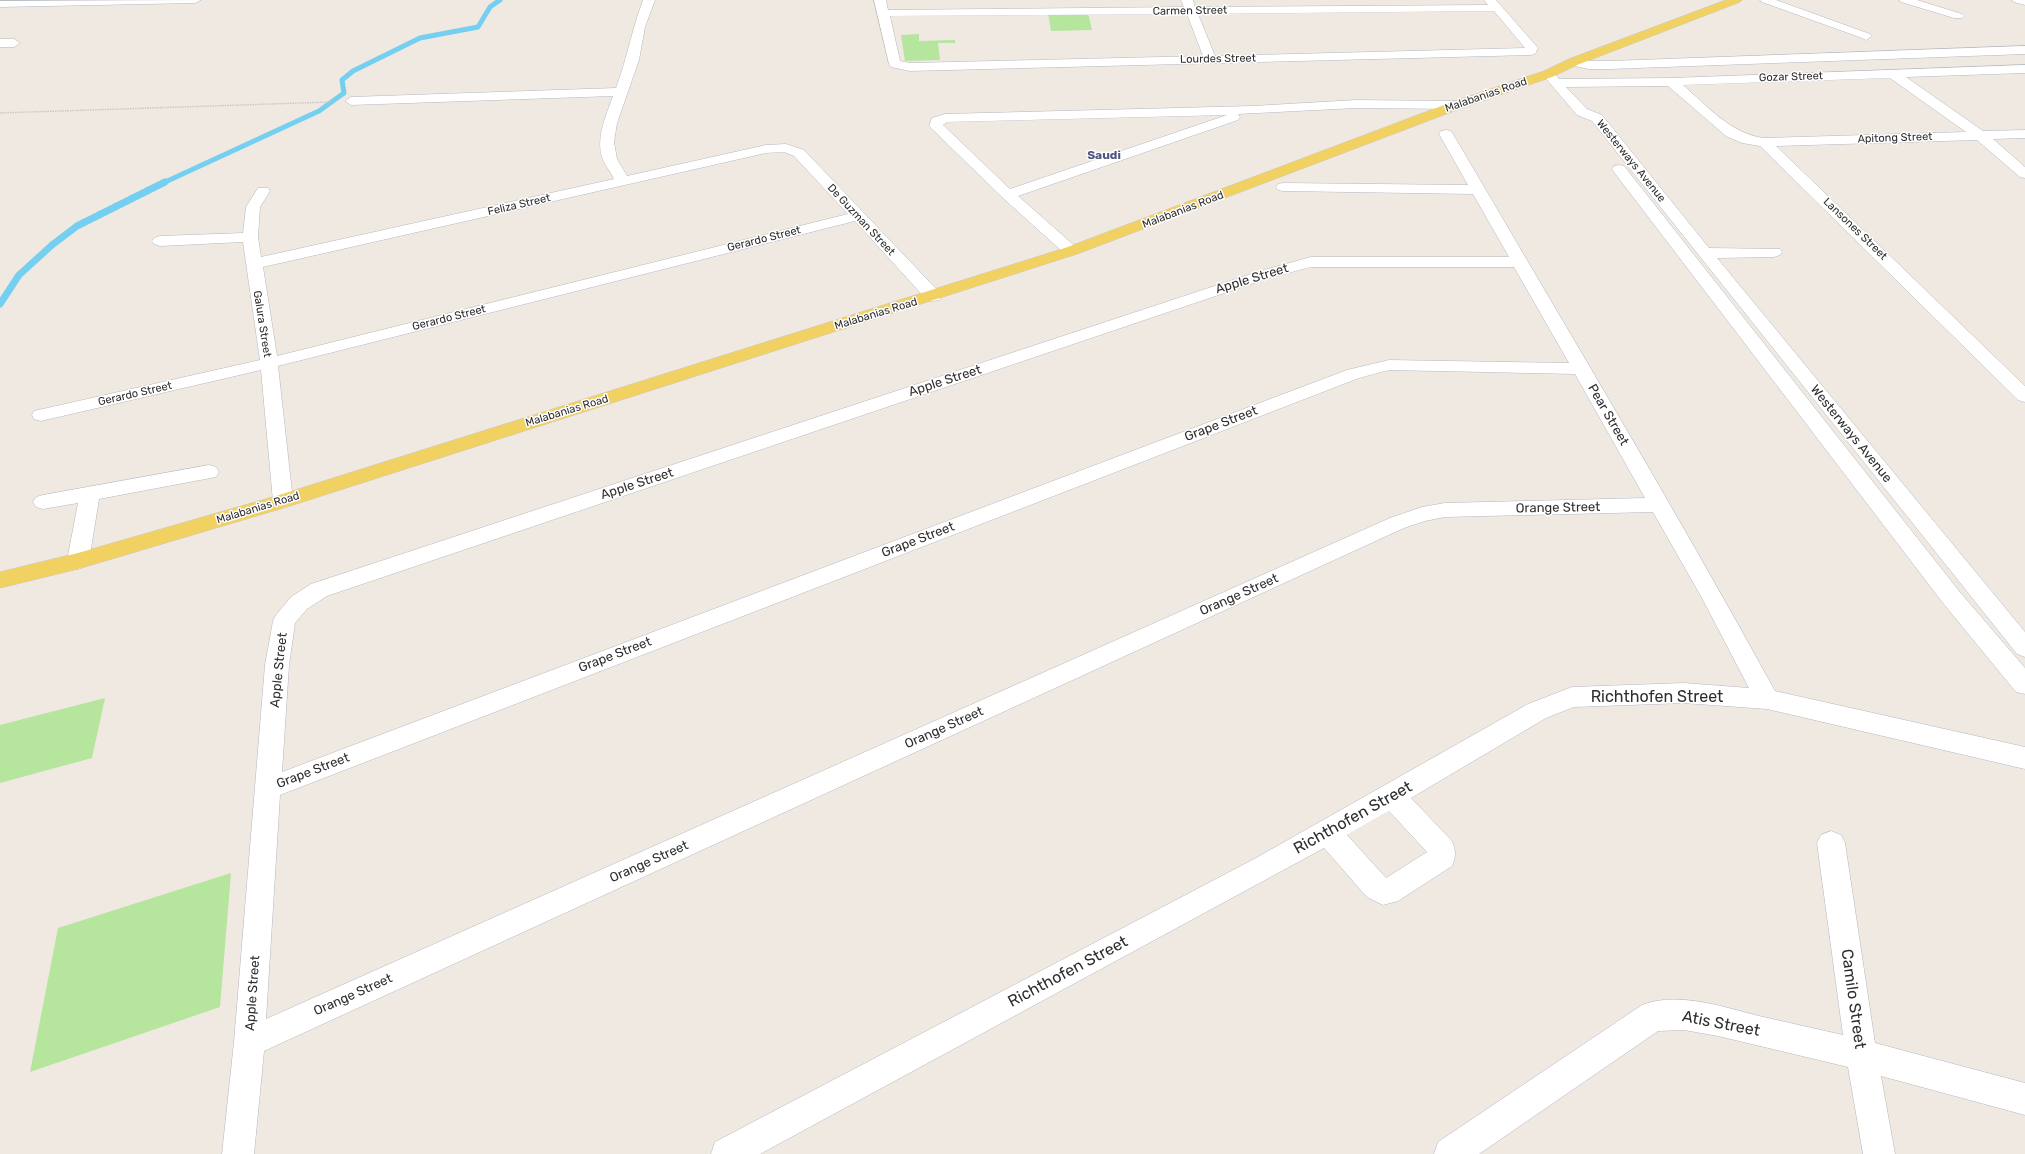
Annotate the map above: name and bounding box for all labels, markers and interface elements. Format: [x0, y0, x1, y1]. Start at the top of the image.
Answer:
street label: Carmen Street [1153, 4, 1227, 18]
street label: Lourdes Street [1180, 52, 1256, 66]
street label: Gozar Street [1759, 69, 1823, 85]
street label: Malabanias Road [1443, 75, 1529, 115]
street label: Westerways Avenue [1594, 117, 1668, 205]
street label: Apitong Street [1857, 130, 1933, 146]
district label: Saudi [1087, 149, 1121, 163]
street label: De Guzman Street [824, 181, 898, 259]
street label: Malabanias Road [1141, 188, 1225, 232]
street label: Feliza Street [486, 191, 552, 219]
street label: Lansones Street [1820, 195, 1890, 263]
street label: Gerardo Street [726, 223, 802, 255]
street label: Apple Street [1214, 261, 1290, 297]
street label: Galura Street [250, 290, 274, 358]
street label: Malabanias Road [833, 295, 919, 333]
street label: Gerardo Street [411, 302, 487, 334]
street label: Apple Street [907, 362, 983, 400]
street label: Gerardo Street [97, 379, 173, 409]
street label: Pear Street [1584, 381, 1632, 449]
street label: Westerways Avenue [1807, 382, 1895, 486]
street label: Malabanias Road [524, 392, 610, 430]
street label: Grape Street [1182, 403, 1260, 445]
street label: Apple Street [599, 465, 675, 503]
street label: Malabanias Road [215, 489, 301, 527]
street label: Orange Street [1516, 499, 1600, 517]
street label: Grape Street [879, 519, 957, 561]
street label: Orange Street [1197, 571, 1281, 619]
street label: Apple Street [267, 632, 291, 708]
street label: Grape Street [576, 634, 654, 676]
street label: Richthofen Street [1591, 687, 1723, 707]
street label: Orange Street [902, 704, 986, 752]
street label: Grape Street [274, 750, 352, 792]
street label: Richthofen Street [1290, 777, 1416, 859]
street label: Orange Street [607, 838, 691, 886]
street label: Richthofen Street [1005, 932, 1131, 1012]
street label: Camilo Street [1836, 948, 1870, 1050]
street label: Apple Street [243, 955, 263, 1031]
street label: Orange Street [311, 971, 395, 1019]
street label: Atis Street [1681, 1007, 1761, 1041]

